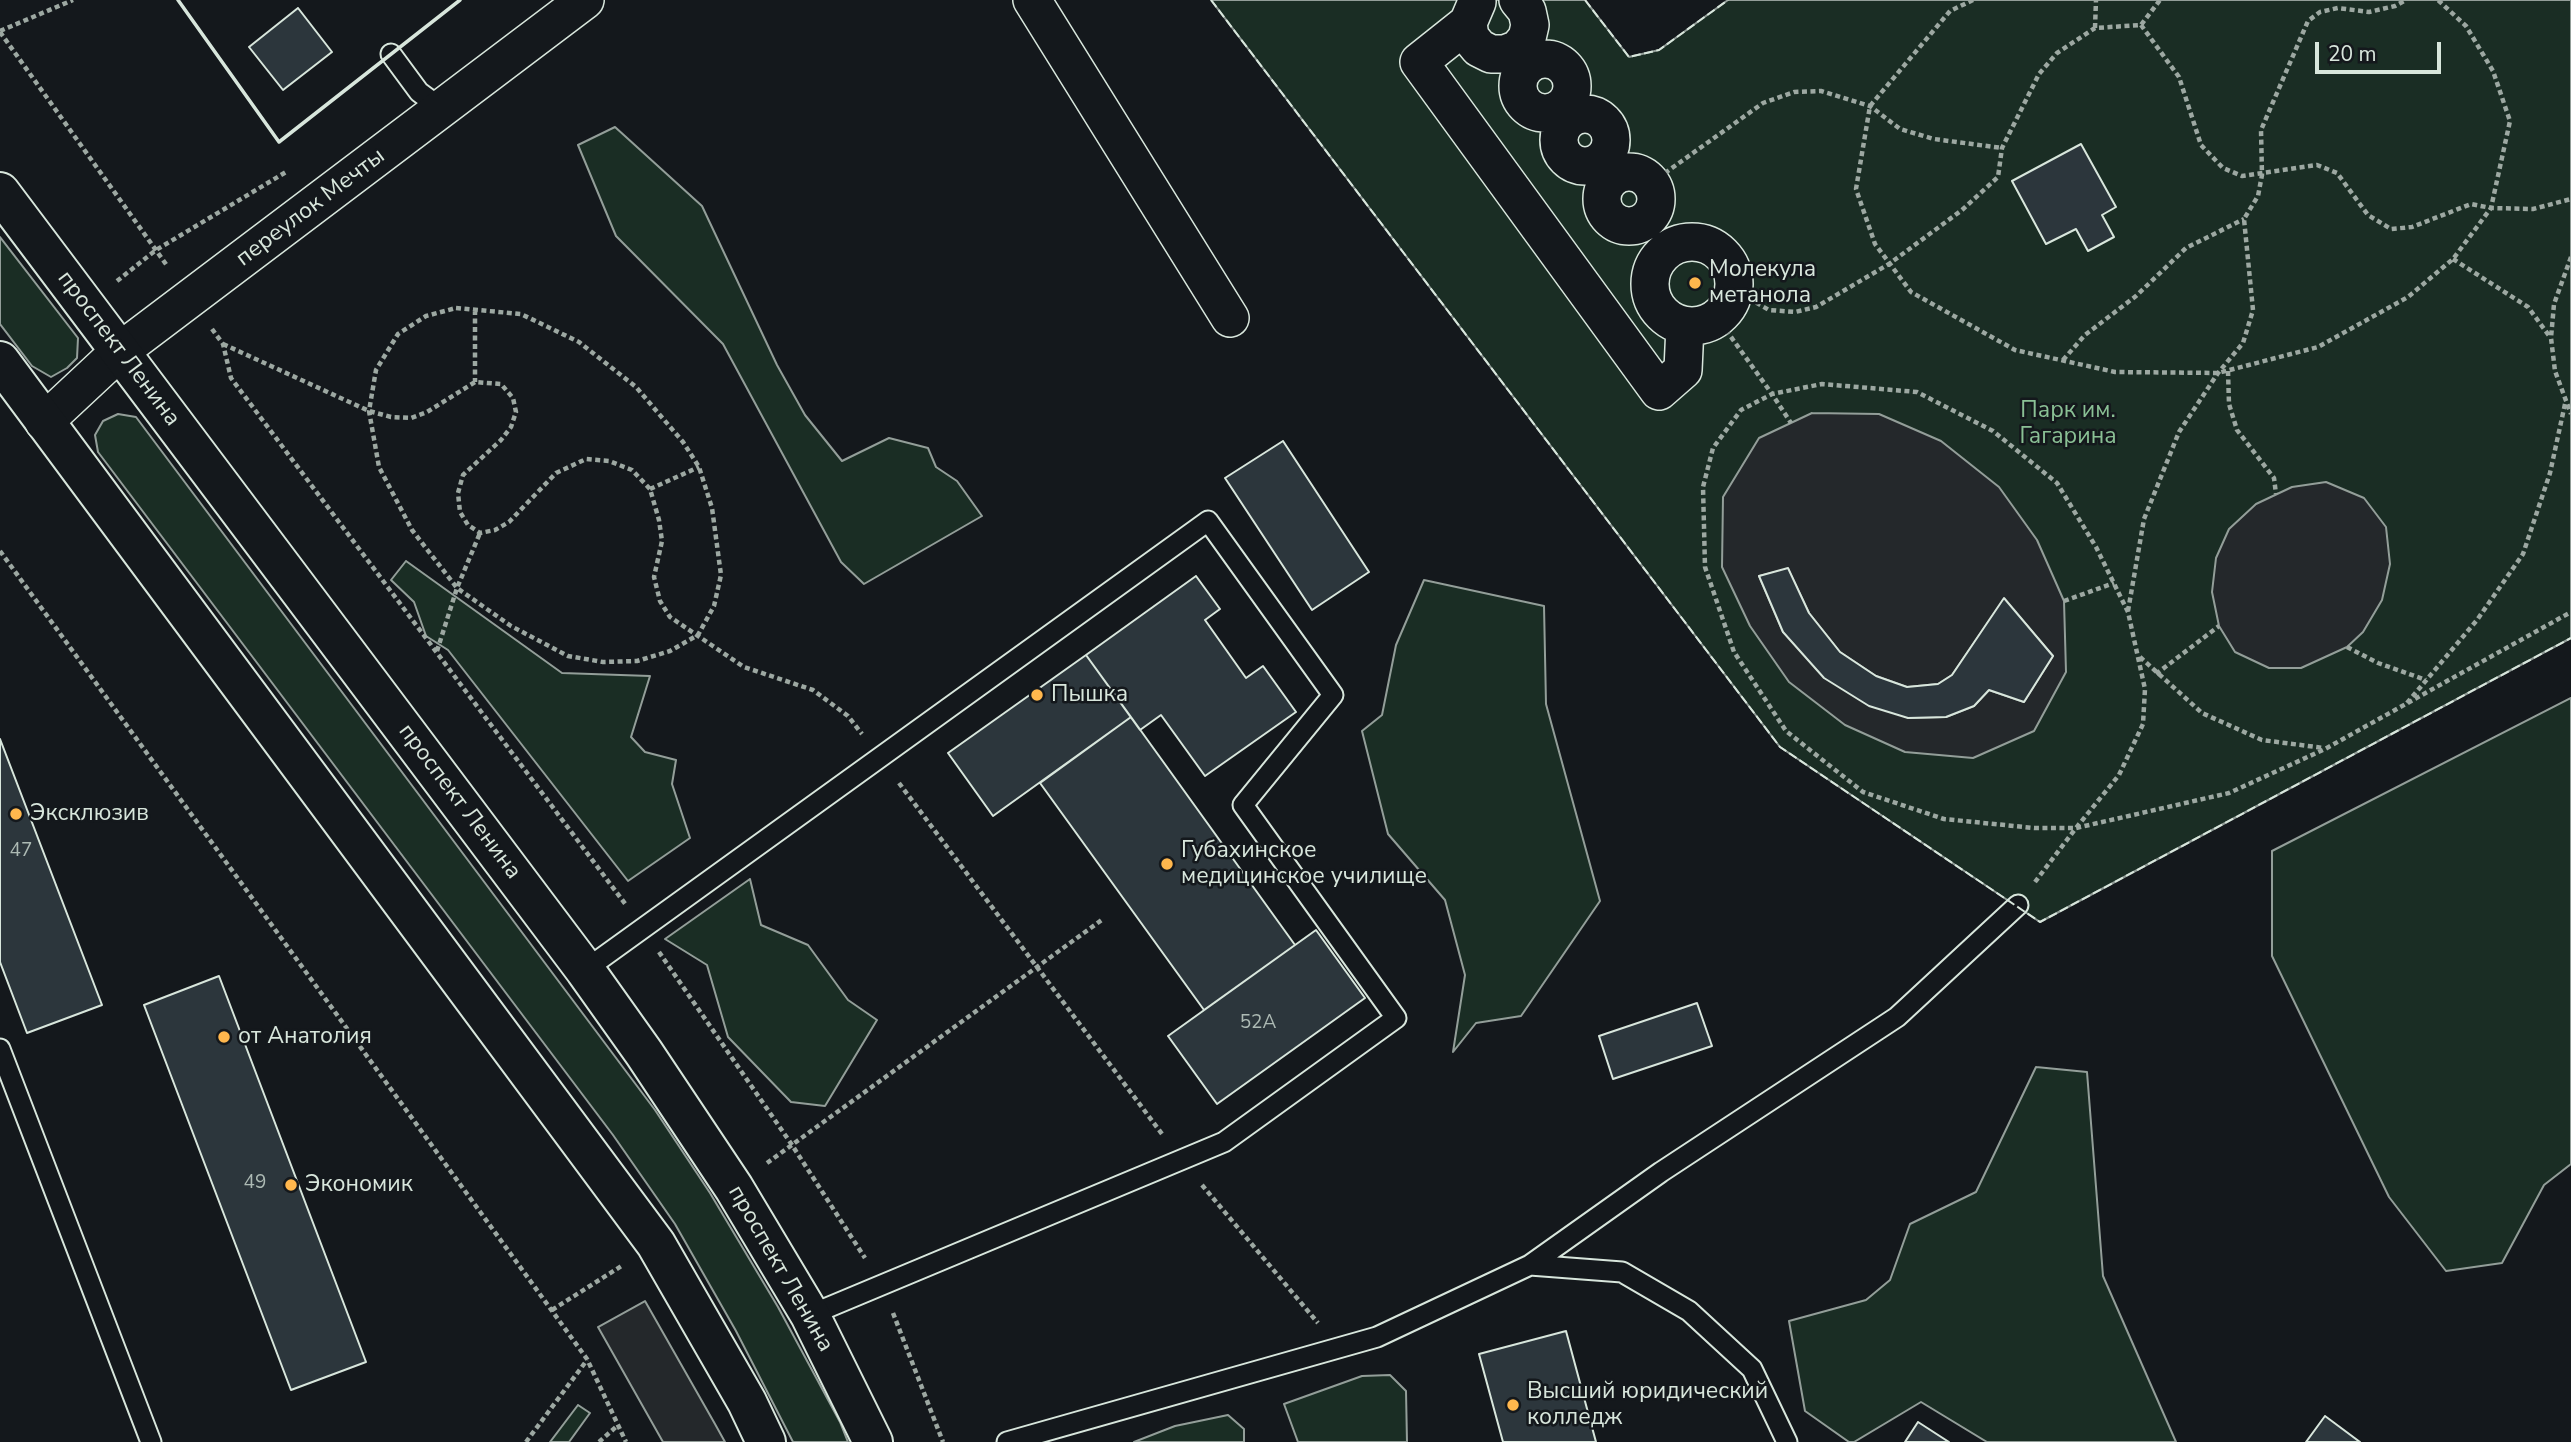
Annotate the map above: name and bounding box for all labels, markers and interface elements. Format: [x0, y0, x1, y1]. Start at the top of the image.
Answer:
scale bar [2319, 28, 2445, 72]
text: 20 m [2328, 40, 2377, 68]
street label: переулок Мечты [231, 143, 391, 273]
place label: Молекула метанола [1709, 256, 1816, 310]
street label: проспект Ленина [51, 266, 185, 432]
marker: Молекула метанола [1687, 275, 1703, 291]
park label: Парк им. Гагарина [2019, 397, 2117, 451]
place label: Пышка [1051, 681, 1128, 709]
marker: Пышка [1029, 687, 1045, 703]
street label: проспект Ленина [392, 719, 526, 885]
place label: Эксклюзив [30, 800, 149, 828]
marker: Эксклюзив [8, 806, 24, 822]
place label: Губахинское медицинское училище [1181, 837, 1427, 891]
house number: 47 [10, 840, 32, 862]
marker: Губахинское медицинское училище [1159, 856, 1175, 872]
house number: 52А [1240, 1012, 1276, 1034]
place label: от Анатолия [238, 1023, 372, 1051]
marker: от Анатолия [216, 1029, 232, 1045]
place label: Экономик [305, 1171, 413, 1199]
house number: 49 [244, 1172, 266, 1194]
marker: Экономик [283, 1177, 299, 1193]
street label: проспект Ленина [721, 1181, 839, 1357]
place label: Высший юридический колледж [1527, 1378, 1768, 1432]
marker: Высший юридический колледж [1505, 1397, 1521, 1413]

